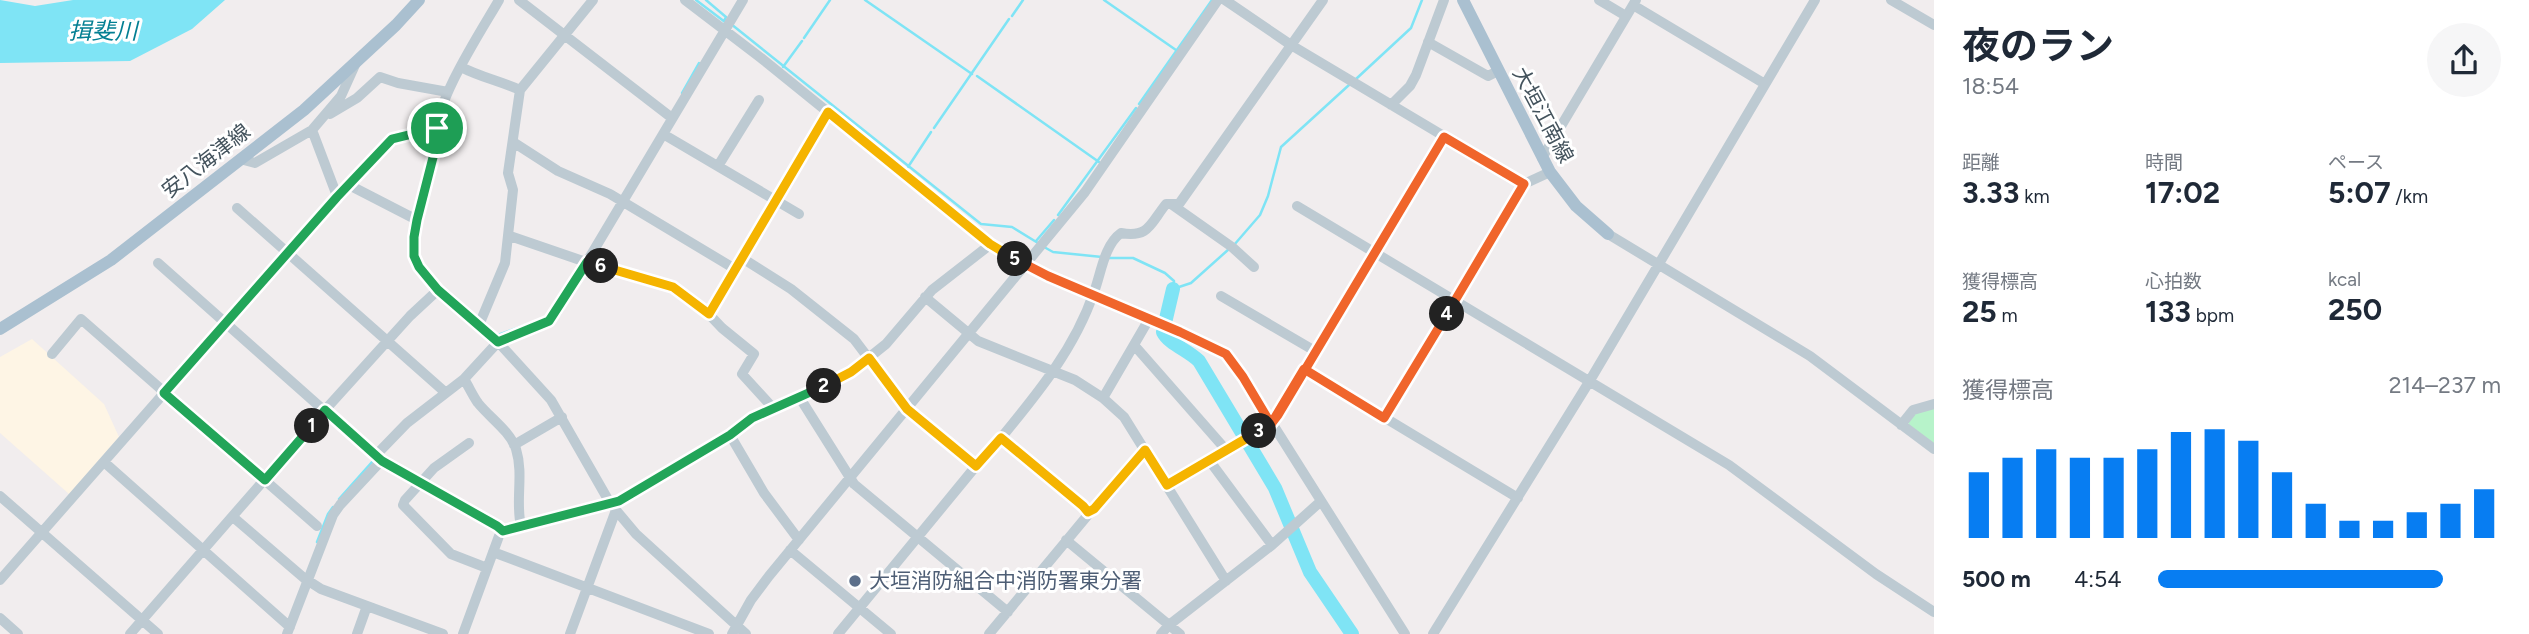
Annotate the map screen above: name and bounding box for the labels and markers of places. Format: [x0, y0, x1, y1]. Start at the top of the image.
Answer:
pin [407, 98, 467, 158]
pin: 5 [998, 242, 1032, 276]
pin: 6 [584, 248, 618, 284]
pin: 4 [1430, 296, 1464, 332]
pin: 2 [806, 368, 842, 404]
pin: 1 [294, 408, 330, 444]
pin: 3 [1242, 414, 1276, 448]
place label: 大垣消防組合中消防署東分署 [869, 568, 1142, 593]
marker: 大垣消防組合中消防署東分署 [847, 573, 863, 589]

